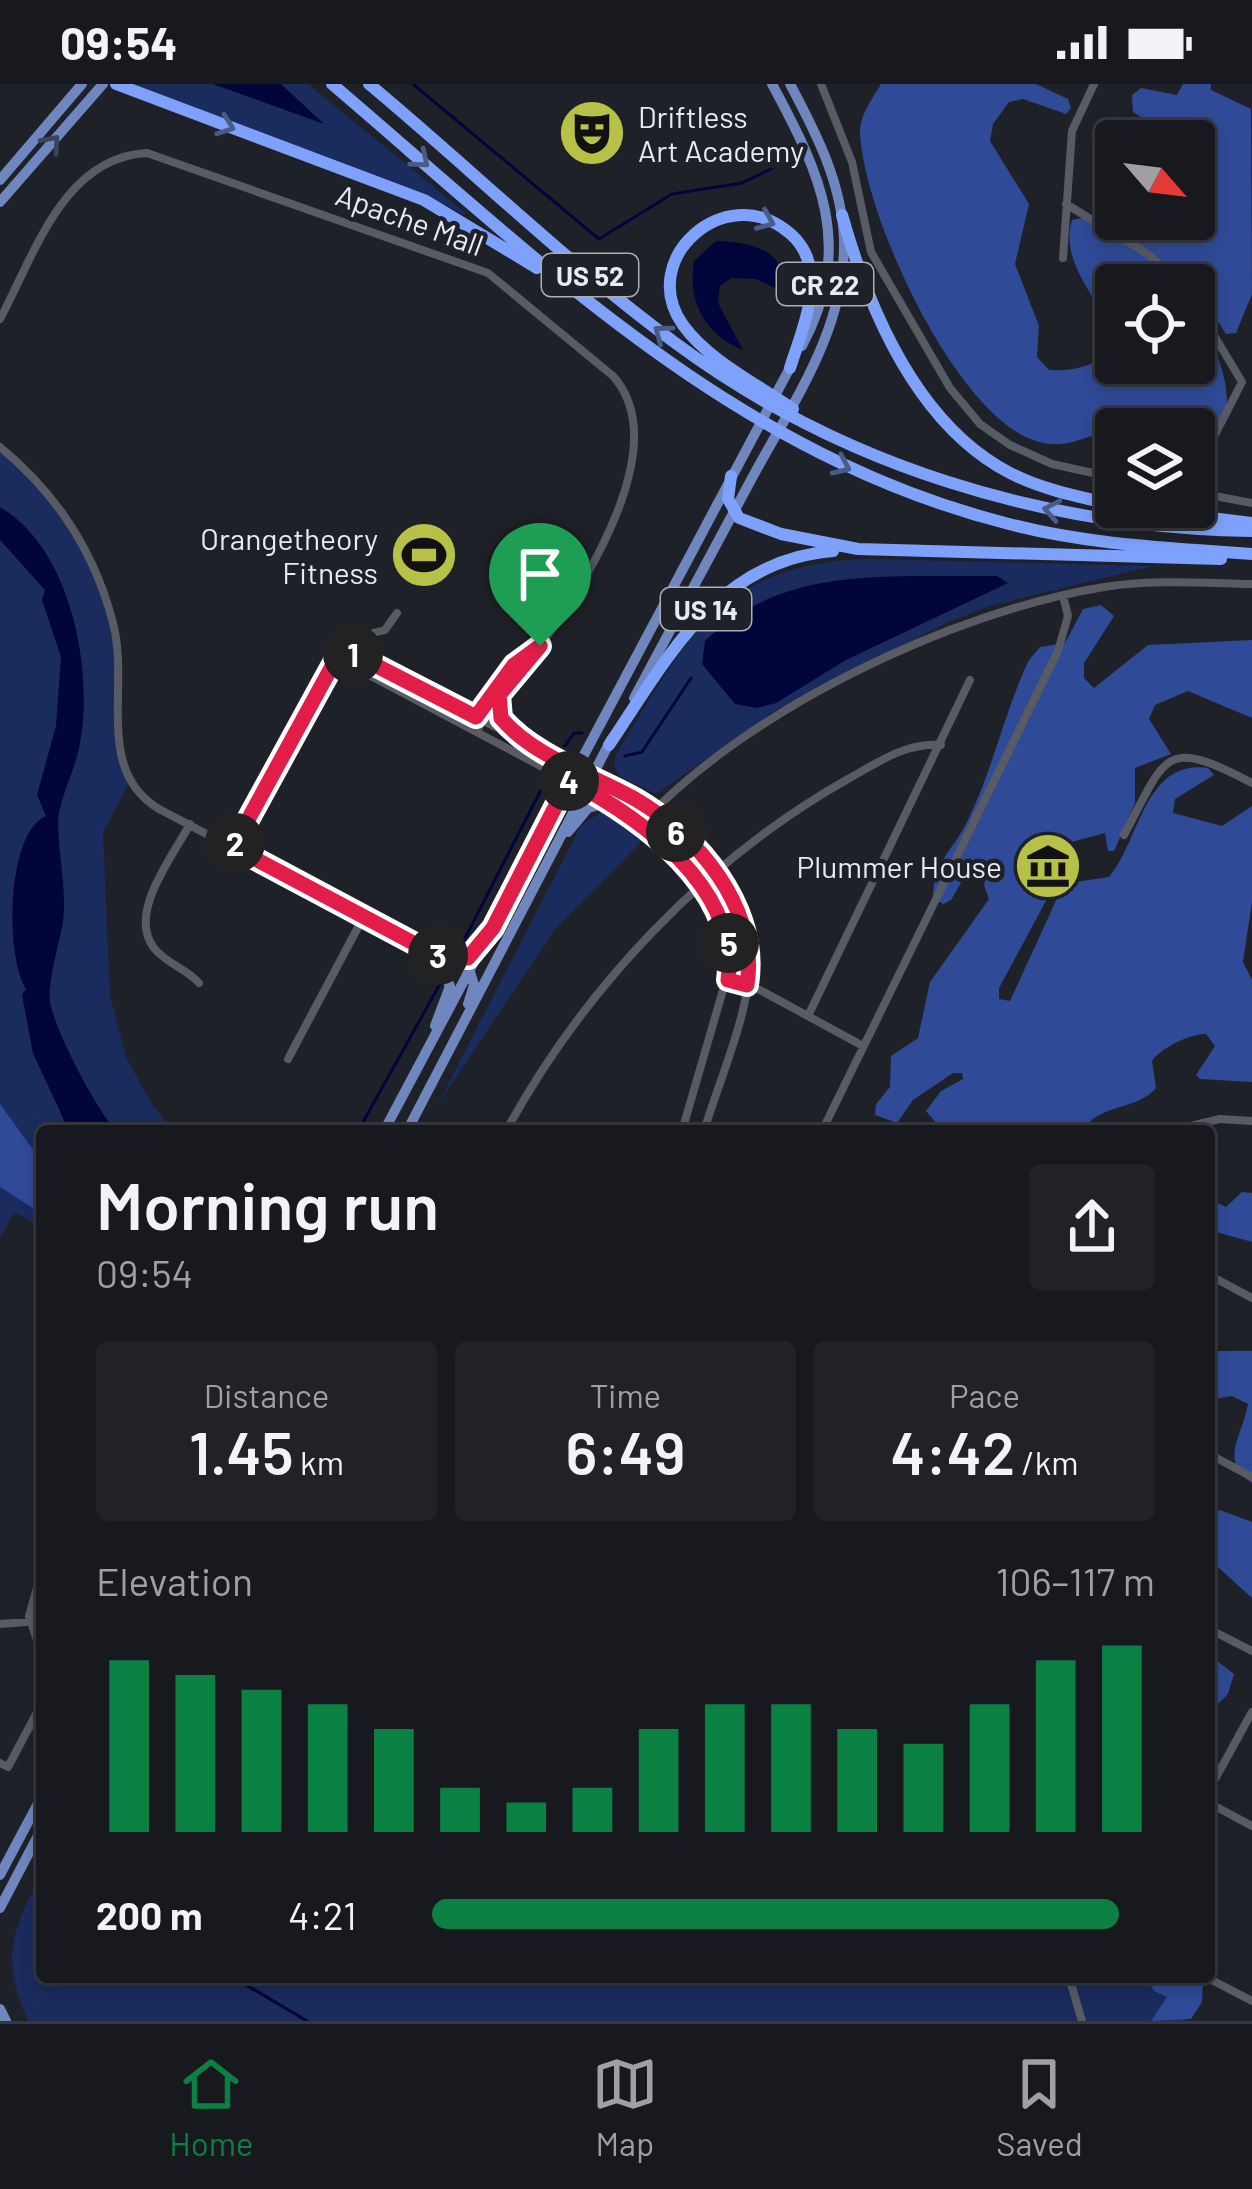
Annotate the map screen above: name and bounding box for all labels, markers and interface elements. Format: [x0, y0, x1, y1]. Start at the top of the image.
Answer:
text: 09:54 [60, 15, 177, 69]
theatre icon: Driftless Art Academy [557, 98, 627, 168]
place label: Driftless Art Academy [638, 98, 804, 168]
one-way arrow [214, 111, 235, 136]
north arrow [1095, 120, 1215, 240]
map controls [1095, 120, 1215, 528]
one-way arrow [37, 135, 59, 157]
one-way arrow [407, 145, 429, 167]
street label: Apache Mall [331, 176, 489, 262]
one-way arrow [754, 207, 775, 231]
road number: US 52 [542, 254, 638, 296]
road number: CR 22 [777, 263, 873, 305]
button: locate [1095, 264, 1215, 384]
one-way arrow [653, 325, 675, 347]
button: layers [1095, 408, 1215, 528]
one-way arrow [830, 452, 851, 475]
one-way arrow [1043, 498, 1063, 524]
place label: Orangetheory Fitness [200, 520, 378, 590]
sports icon: Orangetheory Fitness [389, 520, 459, 590]
pin [489, 523, 591, 646]
icon: arrive [507, 541, 573, 607]
road number: US 14 [661, 588, 751, 630]
pin: 1 [323, 624, 383, 684]
text: 1 [347, 634, 359, 674]
pin: 4 [539, 751, 599, 811]
text: 4 [559, 761, 579, 801]
pin: 6 [646, 802, 706, 862]
text: 6 [667, 812, 685, 852]
pin: 2 [205, 813, 265, 873]
text: 2 [226, 823, 244, 863]
museum icon: Plummer House [1013, 831, 1083, 901]
place label: Plummer House [796, 848, 1002, 884]
pin: 5 [699, 913, 759, 973]
text: 5 [720, 923, 738, 963]
pin: 3 [408, 925, 468, 985]
text: 3 [429, 935, 447, 975]
text: Morning run [96, 1164, 439, 1243]
button: share [1029, 1164, 1155, 1290]
text: 09:54 [96, 1249, 193, 1296]
text: Distance [204, 1375, 329, 1415]
text: Time [590, 1375, 661, 1415]
text: Pace [949, 1375, 1020, 1415]
text: 1.45 [189, 1415, 294, 1487]
text: 6:49 [566, 1415, 685, 1487]
text: 4:42 [890, 1415, 1015, 1487]
text: km [294, 1442, 344, 1482]
text: /km [1015, 1442, 1079, 1482]
text: Elevation [96, 1557, 253, 1604]
text: 106–117 m [996, 1557, 1155, 1604]
text: 200 m [96, 1891, 203, 1938]
text: 4:21 [288, 1891, 357, 1938]
tab: Home [169, 2051, 253, 2163]
tab: Map [592, 2051, 658, 2163]
tab: Saved [996, 2051, 1083, 2163]

